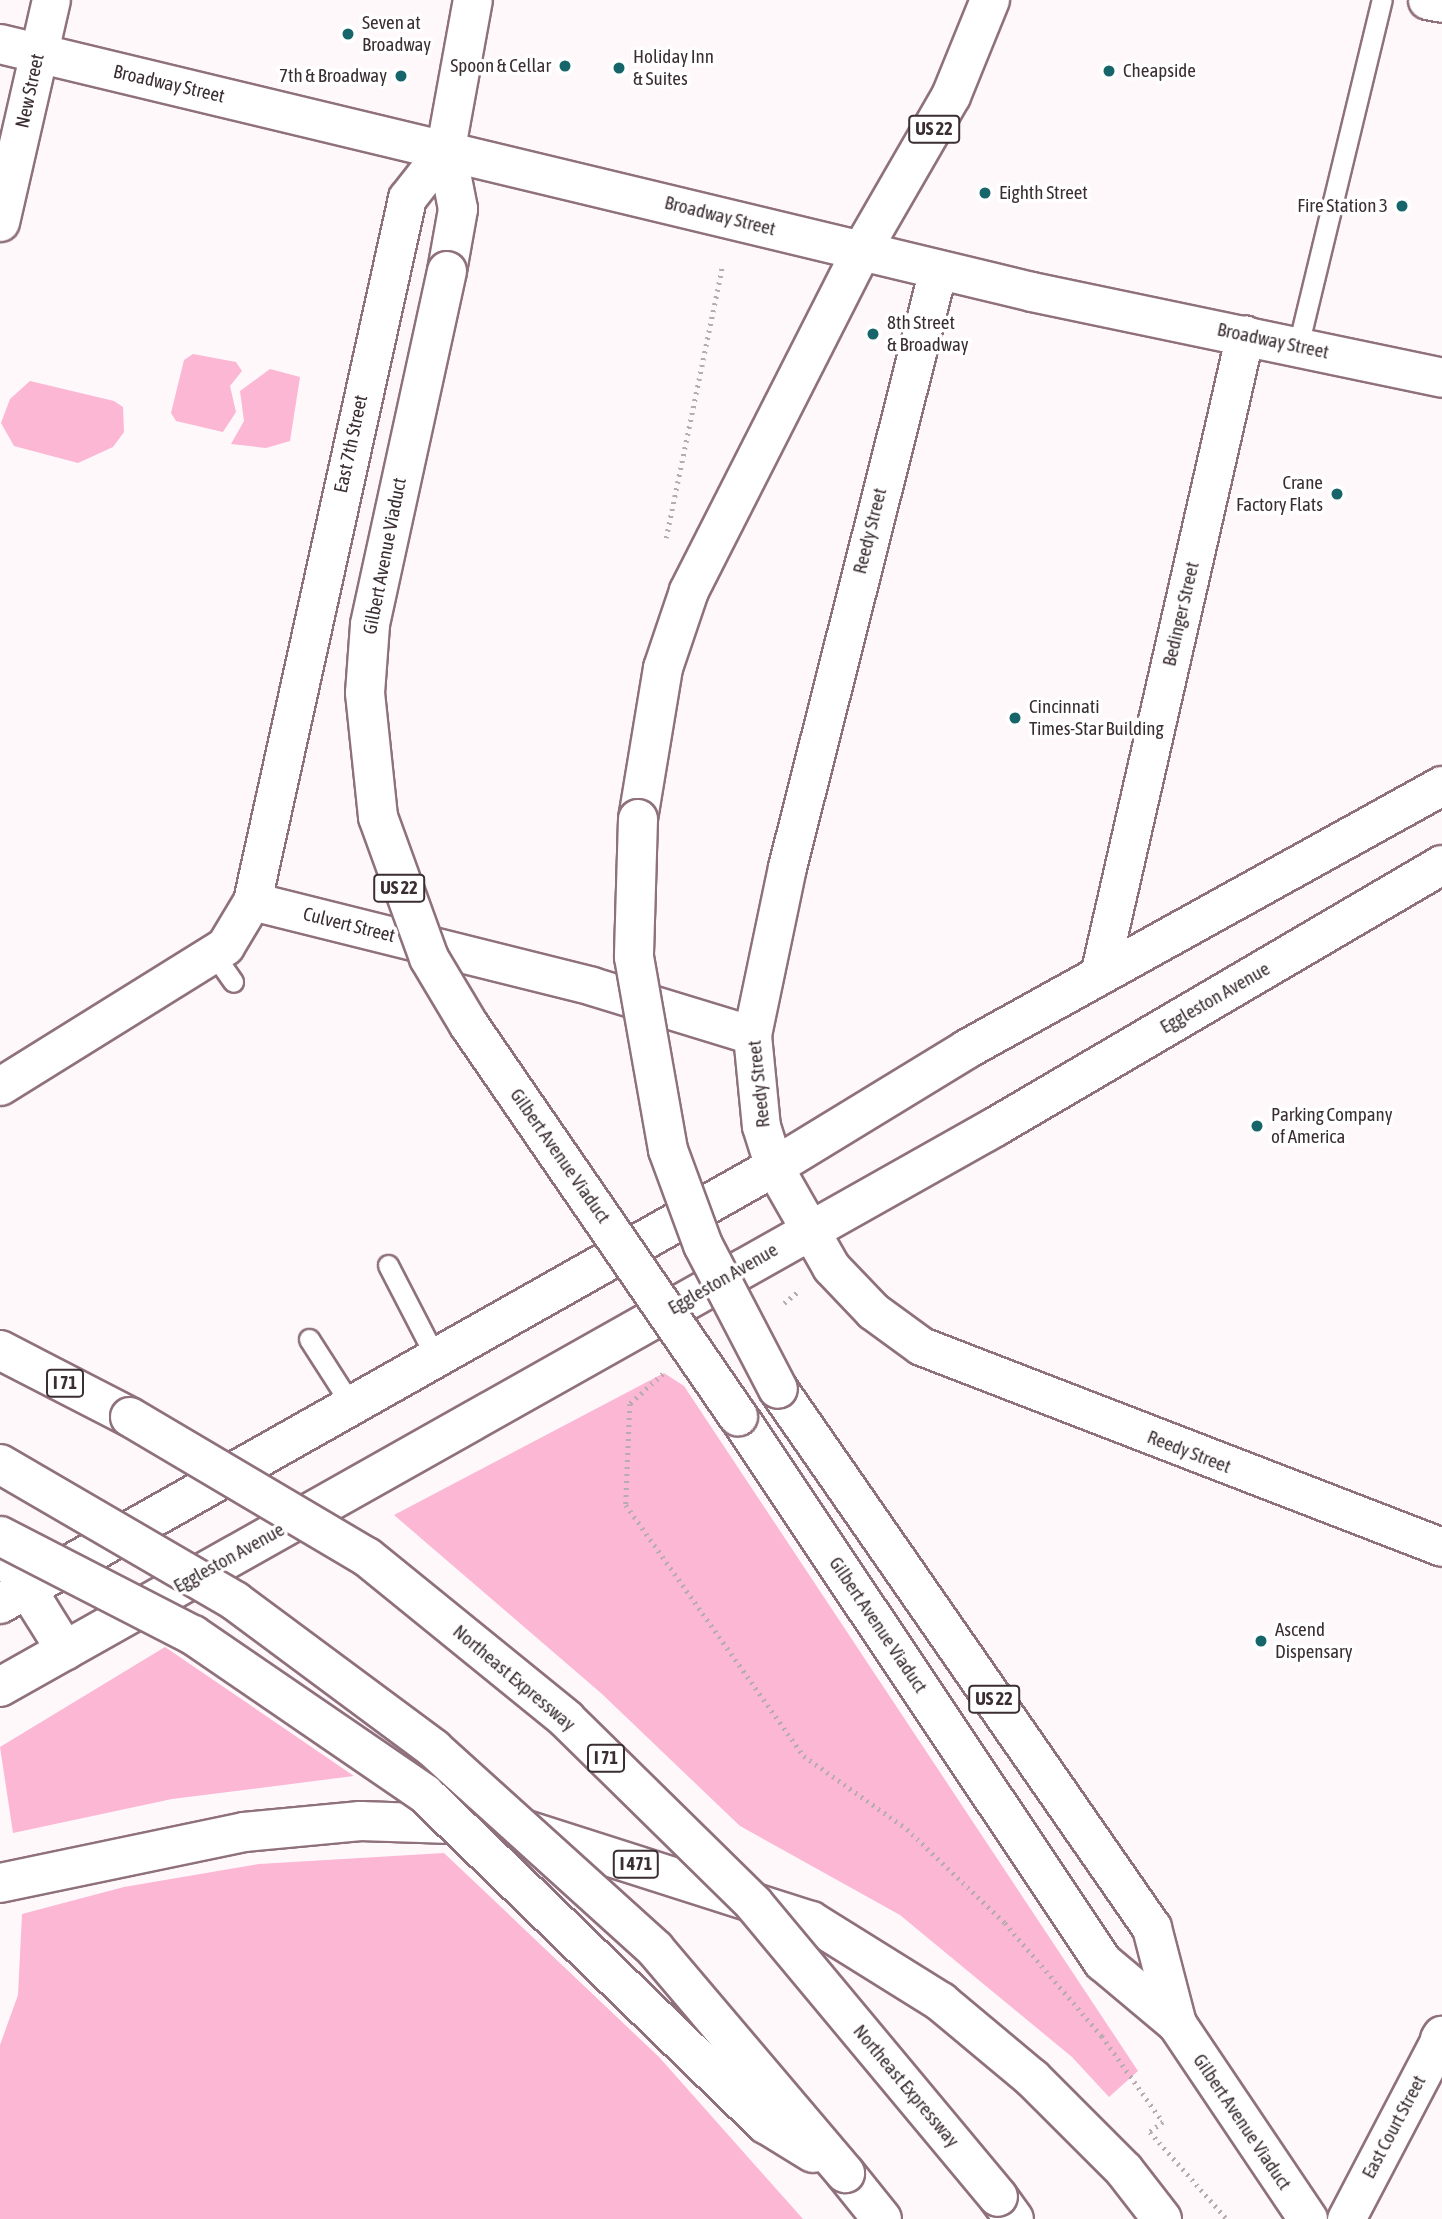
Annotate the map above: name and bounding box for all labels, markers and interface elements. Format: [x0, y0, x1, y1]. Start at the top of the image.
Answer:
place label: Seven at Broadway [362, 12, 431, 56]
marker: Seven at Broadway [340, 26, 356, 42]
place label: Holiday Inn & Suites [633, 46, 714, 90]
street label: New Street [11, 52, 49, 130]
place label: Spoon & Cellar [450, 55, 551, 77]
marker: Spoon & Cellar [557, 58, 573, 74]
street label: Broadway Street [111, 60, 227, 108]
marker: Holiday Inn & Suites [611, 60, 627, 76]
place label: Cheapside [1123, 60, 1196, 82]
marker: Cheapside [1101, 63, 1117, 79]
place label: 7th & Broadway [279, 65, 387, 87]
marker: 7th & Broadway [393, 68, 409, 84]
road number: US 22 [908, 114, 960, 144]
place label: Eighth Street [999, 182, 1088, 204]
marker: Eighth Street [977, 185, 993, 201]
street label: Broadway Street [662, 191, 778, 241]
place label: Fire Station 3 [1297, 195, 1388, 217]
marker: Fire Station 3 [1394, 198, 1410, 214]
place label: 8th Street & Broadway [887, 312, 969, 356]
street label: Broadway Street [1215, 318, 1331, 364]
marker: 8th Street & Broadway [865, 326, 881, 342]
street label: East 7th Street [329, 393, 373, 495]
place label: Crane Factory Flats [1236, 472, 1323, 516]
street label: Gilbert Avenue Viaduct [359, 476, 411, 636]
street label: Reedy Street [848, 486, 892, 576]
marker: Crane Factory Flats [1329, 486, 1345, 502]
street label: Bedinger Street [1158, 560, 1204, 668]
place label: Cincinnati Times-Star Building [1029, 696, 1164, 740]
marker: Cincinnati Times-Star Building [1007, 710, 1023, 726]
road number: US 22 [373, 874, 425, 903]
street label: Culvert Street [301, 903, 397, 947]
street label: Eggleston Avenue [1156, 957, 1274, 1039]
street label: Reedy Street [743, 1039, 775, 1129]
street label: Gilbert Avenue Viaduct [505, 1084, 615, 1228]
place label: Parking Company of America [1271, 1104, 1393, 1148]
marker: Parking Company of America [1249, 1118, 1265, 1134]
street label: Eggleston Avenue [664, 1238, 782, 1320]
road number: I 71 [46, 1368, 84, 1398]
street label: Reedy Street [1144, 1426, 1234, 1478]
street label: Eggleston Avenue [170, 1518, 288, 1598]
street label: Gilbert Avenue Viaduct [824, 1553, 932, 1697]
place label: Ascend Dispensary [1275, 1619, 1353, 1663]
street label: Northeast Expressway [448, 1620, 580, 1736]
marker: Ascend Dispensary [1253, 1633, 1269, 1649]
road number: US 22 [968, 1684, 1020, 1714]
road number: I 71 [587, 1744, 625, 1772]
road number: I 471 [612, 1850, 660, 1878]
street label: Northeast Expressway [848, 2020, 964, 2152]
street label: Gilbert Avenue Viaduct [1188, 2050, 1296, 2194]
street label: East Court Street [1357, 2072, 1431, 2182]

